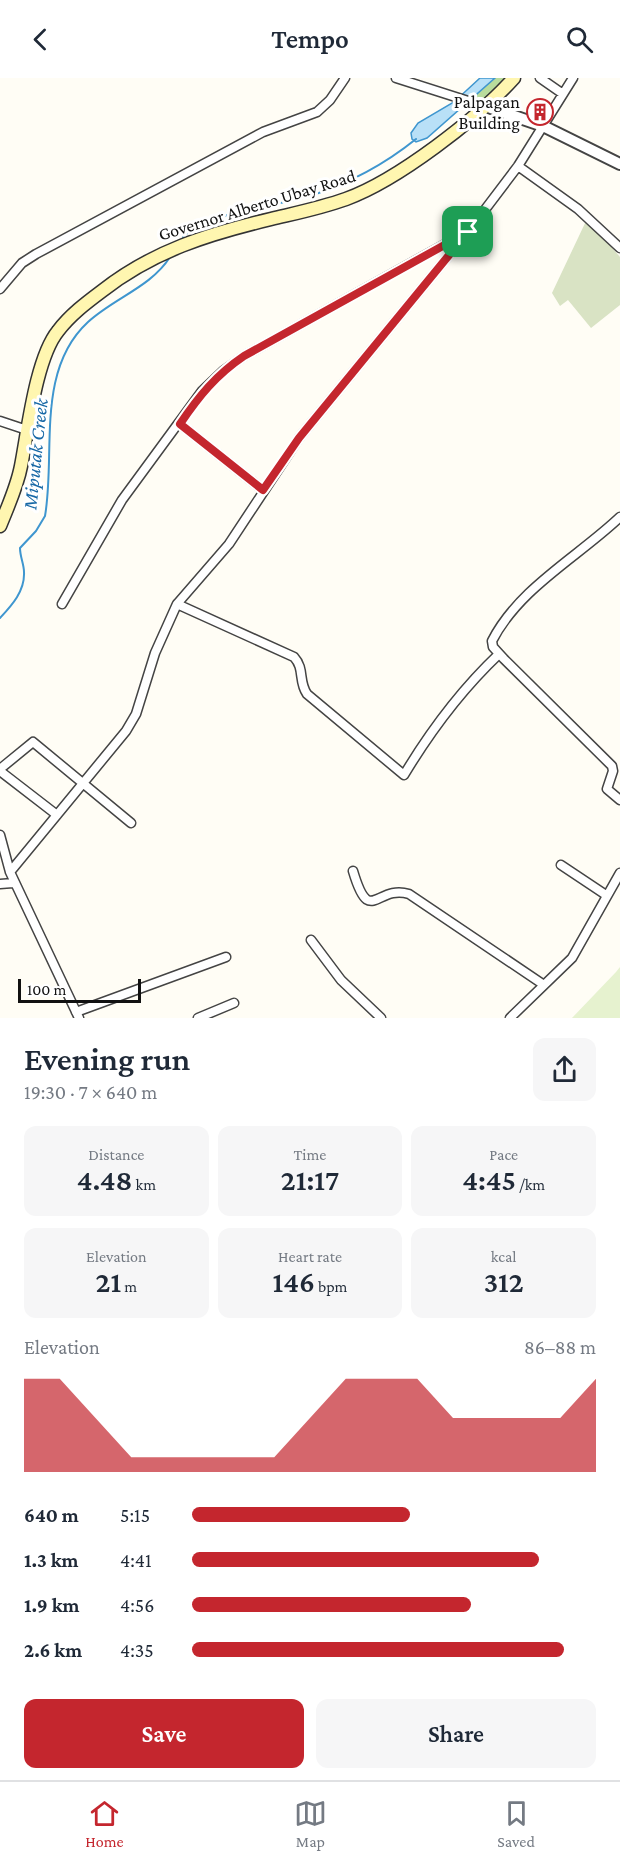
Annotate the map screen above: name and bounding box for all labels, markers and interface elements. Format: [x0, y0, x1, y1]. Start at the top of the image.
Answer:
icon: back [24, 23, 57, 56]
icon: search [563, 23, 596, 56]
text: Tempo [271, 24, 349, 54]
place label: Palpagan Building [454, 92, 520, 133]
building icon: Palpagan Building [525, 97, 555, 127]
street label: Governor Alberto Ubay Road [156, 165, 358, 245]
pin [442, 206, 493, 257]
icon: arrive [451, 215, 484, 248]
water label: Miputak Creek [18, 396, 53, 512]
scale bar [18, 976, 141, 1004]
text: 100 m [27, 981, 66, 998]
button: share [533, 1038, 596, 1101]
text: Evening run [24, 1040, 190, 1077]
text: 19:30 · 7 × 640 m [24, 1081, 157, 1103]
text: Distance [88, 1146, 144, 1163]
text: Time [294, 1146, 326, 1163]
text: Pace [489, 1146, 518, 1163]
text: 4.48 [77, 1163, 133, 1196]
text: 21:17 [281, 1163, 339, 1196]
text: 4:45 [462, 1163, 516, 1196]
text: km [133, 1176, 156, 1193]
text: /km [516, 1176, 545, 1193]
text: Elevation [86, 1248, 147, 1265]
text: Heart rate [278, 1248, 342, 1265]
text: kcal [491, 1248, 517, 1265]
text: 21 [96, 1265, 121, 1298]
text: 146 [273, 1265, 315, 1298]
text: 312 [484, 1265, 524, 1298]
text: m [121, 1278, 137, 1295]
text: bpm [315, 1278, 347, 1295]
text: Elevation [24, 1336, 100, 1358]
text: 86–88 m [524, 1336, 596, 1358]
text: 640 m [24, 1504, 79, 1526]
text: 5:15 [120, 1504, 150, 1526]
text: 1.3 km [24, 1549, 78, 1571]
text: 4:41 [120, 1549, 152, 1571]
text: 1.9 km [24, 1594, 79, 1616]
text: 4:56 [120, 1594, 154, 1616]
text: 2.6 km [24, 1639, 82, 1661]
text: 4:35 [120, 1639, 154, 1661]
button: Save [24, 1699, 304, 1768]
button: Share [316, 1699, 596, 1768]
tab: Home [85, 1797, 124, 1850]
tab: Map [294, 1797, 327, 1850]
tab: Saved [497, 1797, 535, 1850]

